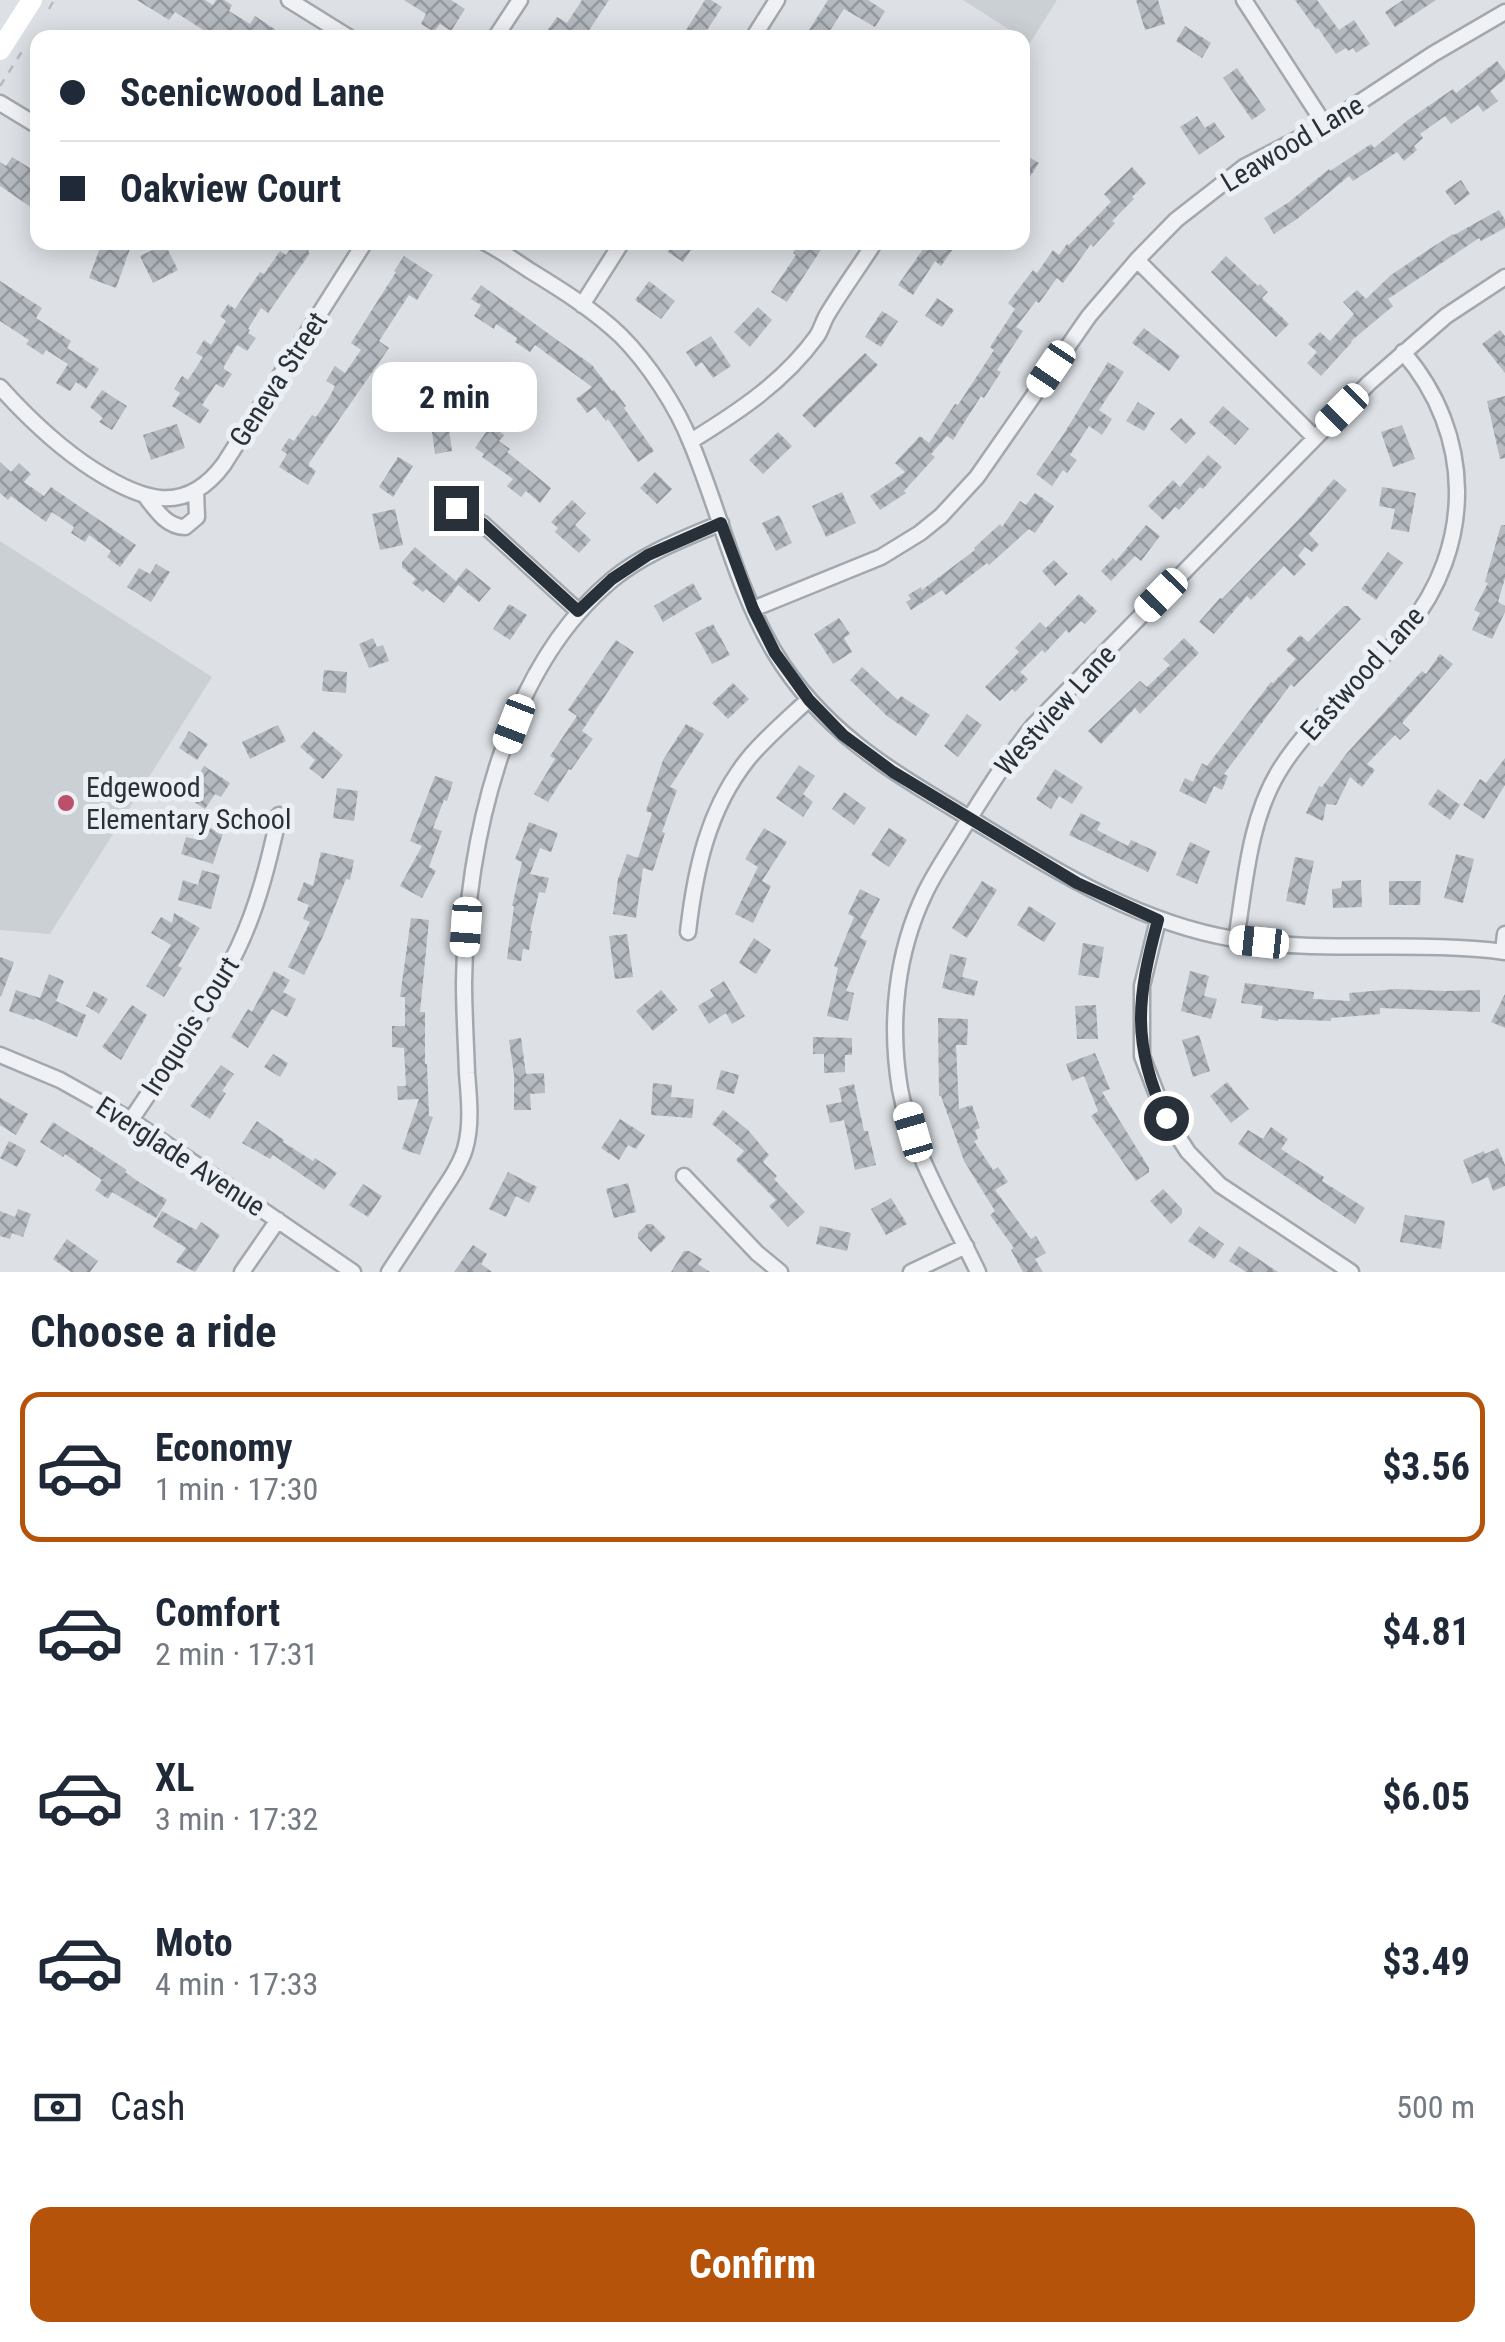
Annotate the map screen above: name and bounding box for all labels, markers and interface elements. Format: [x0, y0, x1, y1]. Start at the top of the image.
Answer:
text: Scenicwood Lane [120, 71, 384, 115]
street label: Leawood Lane [1215, 88, 1369, 199]
text: Oakview Court [120, 167, 341, 211]
street label: Geneva Street [223, 306, 334, 453]
car [1022, 336, 1080, 402]
callout: 2 min [374, 363, 538, 433]
text: 2 min [419, 378, 490, 416]
car [1310, 378, 1374, 442]
route end [434, 486, 479, 531]
car [1129, 563, 1193, 627]
street label: Eastwood Lane [1294, 600, 1431, 747]
street label: Westview Lane [988, 638, 1123, 783]
car [489, 691, 539, 757]
place label: Edgewood Elementary School [86, 771, 291, 836]
marker: Edgewood Elementary School [55, 792, 77, 814]
car [449, 896, 483, 958]
car [1228, 924, 1290, 960]
street label: Iroquois Court [135, 951, 246, 1102]
street label: Everglade Avenue [90, 1090, 271, 1223]
route start [1144, 1096, 1189, 1141]
car [890, 1099, 936, 1165]
text: Choose a ride [30, 1305, 277, 1358]
icon: car [35, 1422, 125, 1512]
text: Economy [155, 1426, 292, 1470]
text: $3.56 [1382, 1445, 1470, 1489]
text: 1 min · 17:30 [155, 1470, 318, 1508]
icon: car [35, 1587, 125, 1677]
text: Comfort [155, 1591, 280, 1635]
text: $4.81 [1382, 1610, 1470, 1654]
text: 2 min · 17:31 [155, 1635, 318, 1673]
icon: car [35, 1752, 125, 1842]
text: XL [155, 1756, 194, 1800]
text: $6.05 [1382, 1775, 1470, 1819]
text: 3 min · 17:32 [155, 1800, 318, 1838]
icon: car [35, 1917, 125, 2007]
text: Moto [155, 1921, 233, 1965]
text: $3.49 [1382, 1940, 1470, 1984]
text: 4 min · 17:33 [155, 1965, 318, 2003]
icon: cash [30, 2080, 85, 2135]
text: Cash [110, 2085, 185, 2129]
text: 500 m [1396, 2088, 1475, 2126]
button: Confirm [30, 2207, 1475, 2322]

